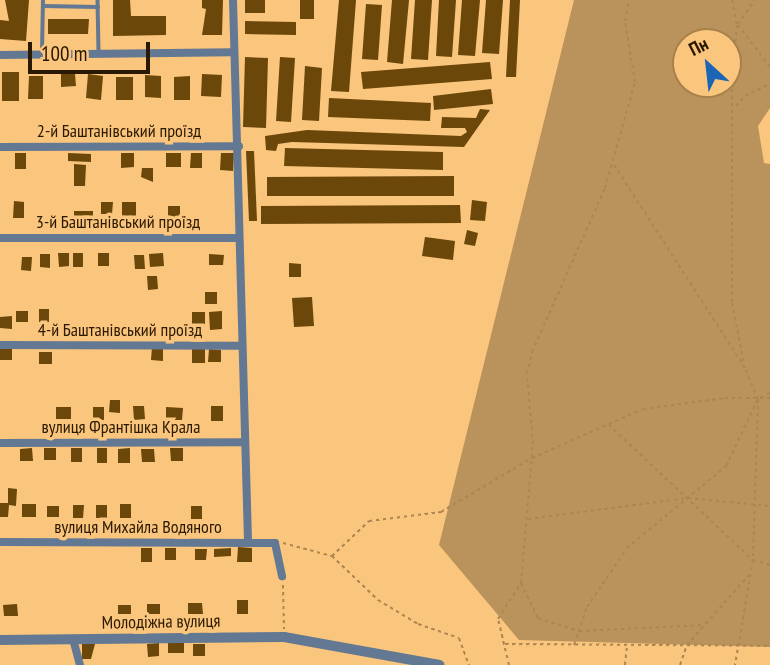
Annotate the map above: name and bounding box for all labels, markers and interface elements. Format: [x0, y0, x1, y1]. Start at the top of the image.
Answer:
scale bar [32, 28, 154, 72]
north arrow [672, 28, 742, 98]
text: Пн [685, 31, 712, 61]
text: 100 m [41, 40, 87, 67]
street label: 2-й Баштанівський проїзд [37, 120, 201, 142]
street label: 3-й Баштанівський проїзд [36, 211, 200, 233]
street label: 4-й Баштанівський проїзд [38, 319, 202, 341]
street label: вулиця Франтішка Крала [42, 416, 200, 438]
street label: вулиця Михайла Водяного [54, 516, 222, 538]
street label: Молодіжна вулиця [102, 610, 220, 634]

